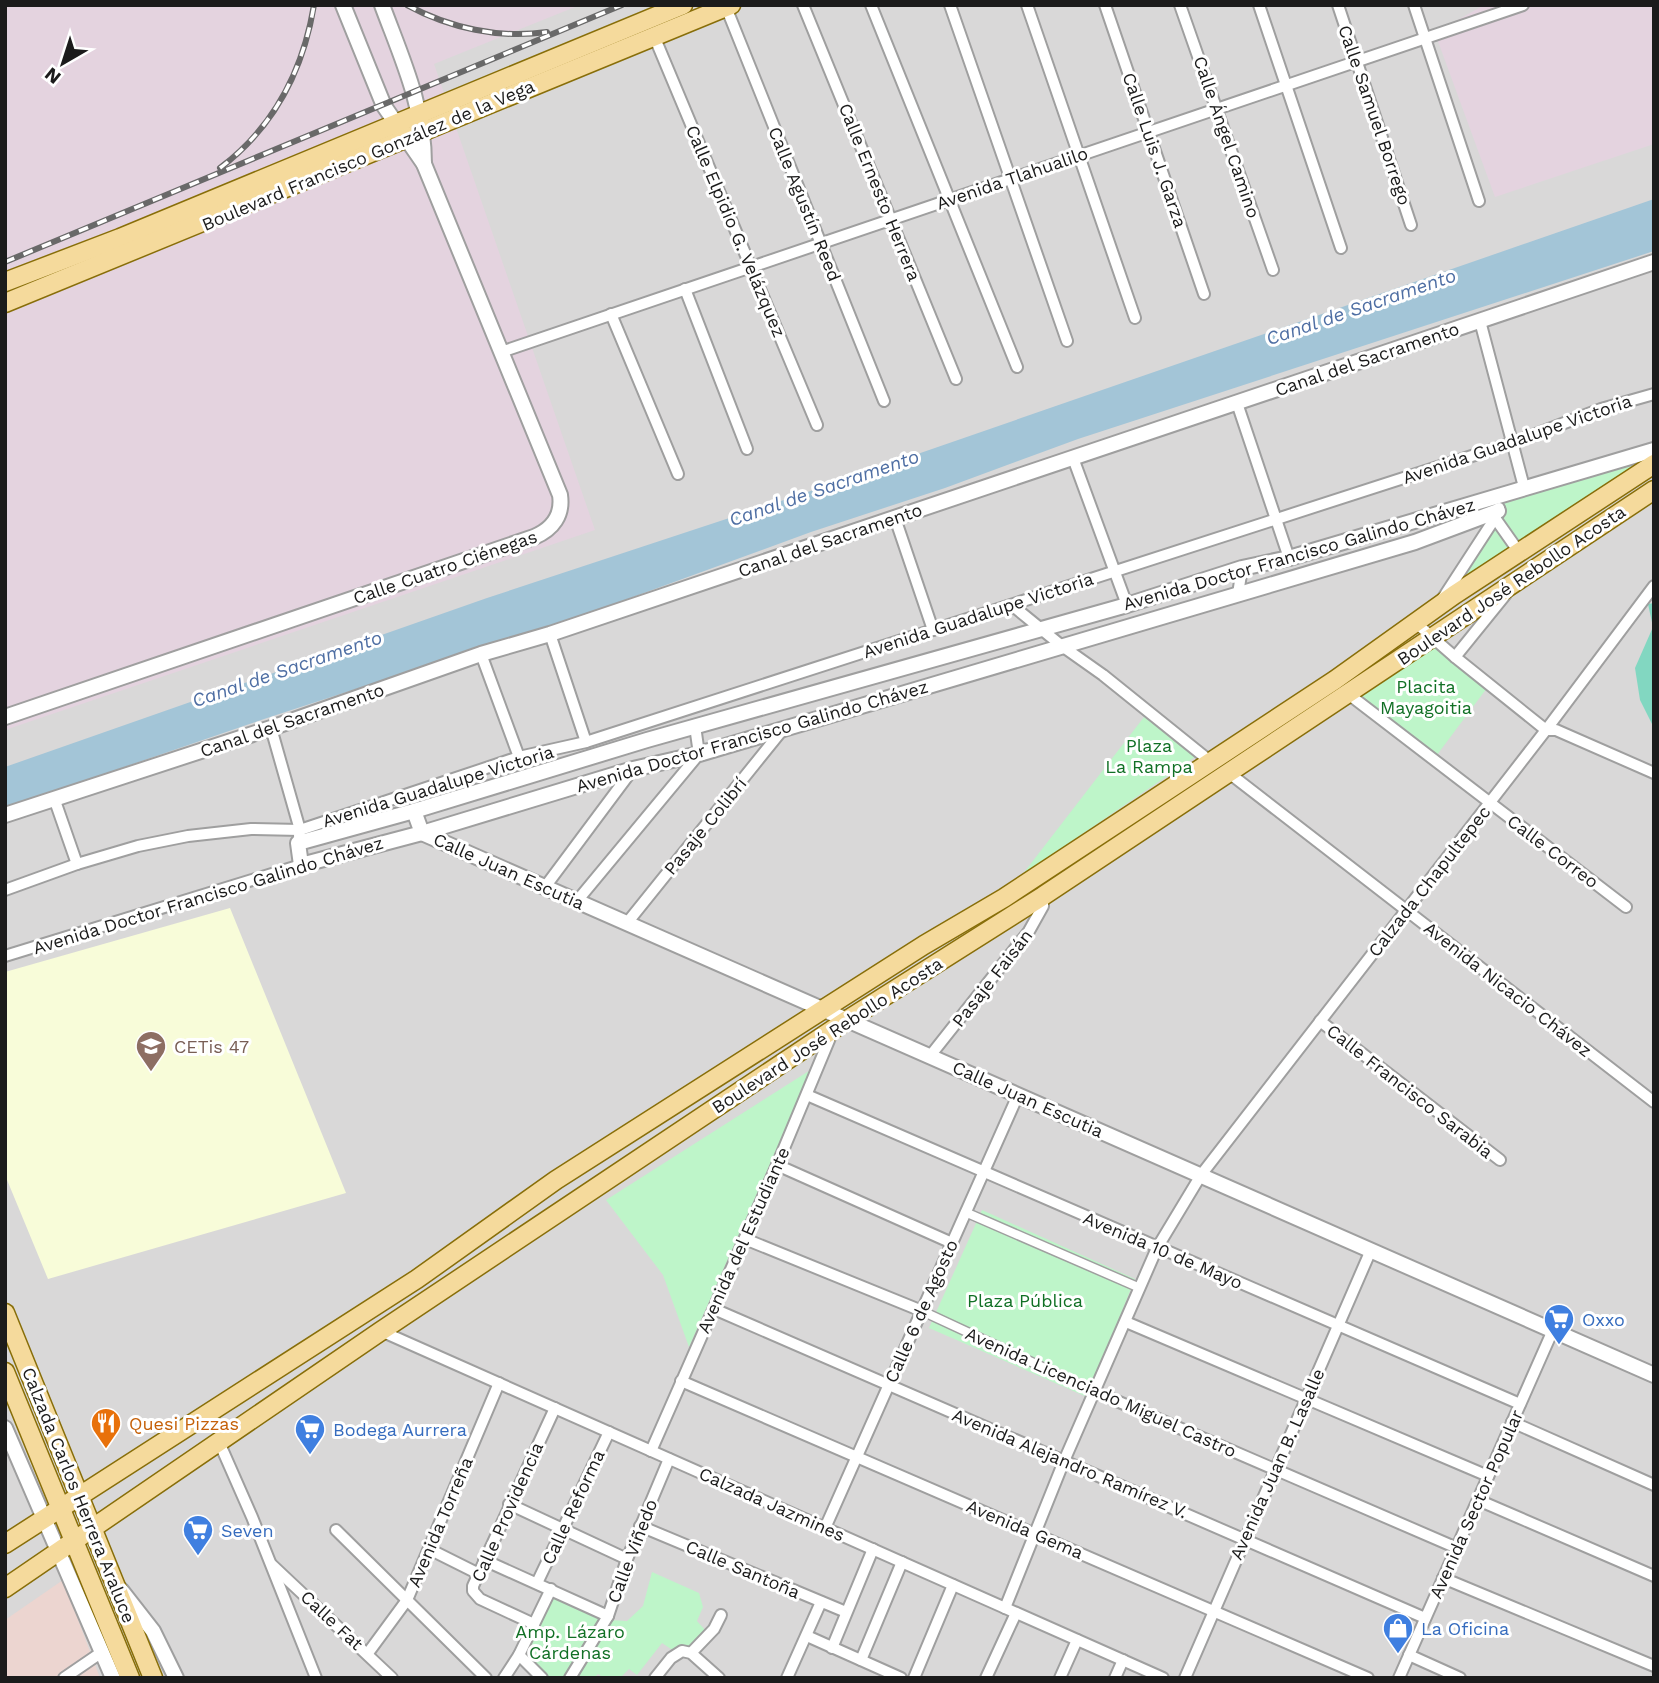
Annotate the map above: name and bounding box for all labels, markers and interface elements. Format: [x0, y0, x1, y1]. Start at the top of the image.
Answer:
street label: Calle Samuel Borrego [1334, 22, 1416, 208]
north arrow [28, 28, 98, 98]
street label: Calle Ángel Camino [1189, 53, 1265, 221]
text: N [40, 62, 65, 89]
street label: Calle Luis J. Garza [1119, 70, 1191, 230]
street label: Boulevard Francisco González de la Vega [199, 75, 537, 235]
street label: Calle Ernesto Herrera [835, 100, 925, 284]
street label: Calle Elpidio G. Velázquez [682, 122, 790, 340]
street label: Calle Agustín Reed [764, 124, 846, 284]
street label: Avenida Tlahualilo [933, 142, 1091, 214]
water label: Canal de Sacramento [1263, 264, 1459, 350]
street label: Canal del Sacramento [1272, 318, 1462, 400]
street label: Avenida Guadalupe Victoria [1400, 390, 1634, 488]
water label: Canal de Sacramento [726, 445, 922, 531]
street label: Avenida Doctor Francisco Galindo Chávez [1121, 494, 1477, 614]
street label: Canal del Sacramento [735, 499, 925, 581]
street label: Boulevard José Rebollo Acosta [1393, 501, 1629, 669]
street label: Calle Cuatro Ciénegas [350, 526, 540, 608]
street label: Avenida Guadalupe Victoria [860, 568, 1096, 662]
water label: Canal de Sacramento [189, 626, 385, 712]
street label: Avenida Doctor Francisco Galindo Chávez [574, 676, 930, 796]
park label: Placita Mayagoitia [1380, 676, 1472, 718]
street label: Canal del Sacramento [197, 679, 387, 761]
park label: Plaza La Rampa [1105, 735, 1193, 777]
street label: Avenida Guadalupe Victoria [320, 741, 556, 831]
street label: Pasaje Colibrí [659, 773, 751, 879]
street label: Calzada Chapultepec [1363, 801, 1495, 961]
street label: Calle Correo [1503, 810, 1603, 892]
street label: Calle Juan Escutia [430, 828, 588, 914]
street label: Avenida Doctor Francisco Galindo Chávez [30, 832, 386, 958]
street label: Avenida Nicacio Chávez [1420, 917, 1596, 1061]
street label: Pasaje Faisán [947, 925, 1037, 1031]
street label: Boulevard José Rebollo Acosta [708, 952, 946, 1118]
street label: Calle Francisco Sarabia [1323, 1020, 1497, 1162]
school or university icon: CETis 47 [134, 1029, 168, 1073]
place label: CETis 47 [174, 1036, 249, 1057]
street label: Calle Juan Escutia [949, 1056, 1107, 1142]
street label: Avenida del Estudiante [692, 1144, 794, 1336]
street label: Avenida 10 de Mayo [1080, 1207, 1246, 1293]
street label: Calle 6 de Agosto [880, 1236, 962, 1386]
park label: Plaza Pública [967, 1290, 1083, 1311]
supermarket icon: Oxxo [1542, 1302, 1576, 1346]
place label: Oxxo [1582, 1309, 1625, 1330]
street label: Avenida Licenciado Miguel Castro [962, 1323, 1240, 1461]
street label: Calzada Carlos Herrera Araluce [18, 1364, 140, 1626]
street label: Avenida Juan B. Lasalle [1225, 1365, 1329, 1563]
street label: Avenida Alejandro Ramírez V. [949, 1404, 1191, 1522]
restaurant icon: Quesi Pizzas [89, 1406, 123, 1450]
street label: Avenida Sector Popular [1425, 1406, 1527, 1602]
supermarket icon: Bodega Aurrera [293, 1412, 327, 1456]
place label: Quesi Pizzas [129, 1413, 239, 1434]
place label: Bodega Aurrera [333, 1419, 467, 1440]
street label: Calle Providencia [467, 1439, 547, 1585]
street label: Calle Reforma [537, 1446, 609, 1568]
street label: Avenida Torreña [403, 1454, 477, 1590]
street label: Calzada Jazmines [696, 1462, 848, 1546]
street label: Avenida Gema [963, 1495, 1087, 1563]
street label: Calle Viñedo [603, 1496, 661, 1606]
supermarket icon: Seven [181, 1513, 215, 1557]
place label: Seven [221, 1520, 274, 1541]
street label: Calle Santoña [683, 1535, 803, 1603]
street label: Calle Fat [296, 1586, 368, 1654]
shop icon: La Oficina [1381, 1611, 1415, 1655]
place label: La Oficina [1421, 1618, 1509, 1639]
park label: Amp. Lázaro Cárdenas [515, 1621, 625, 1663]

